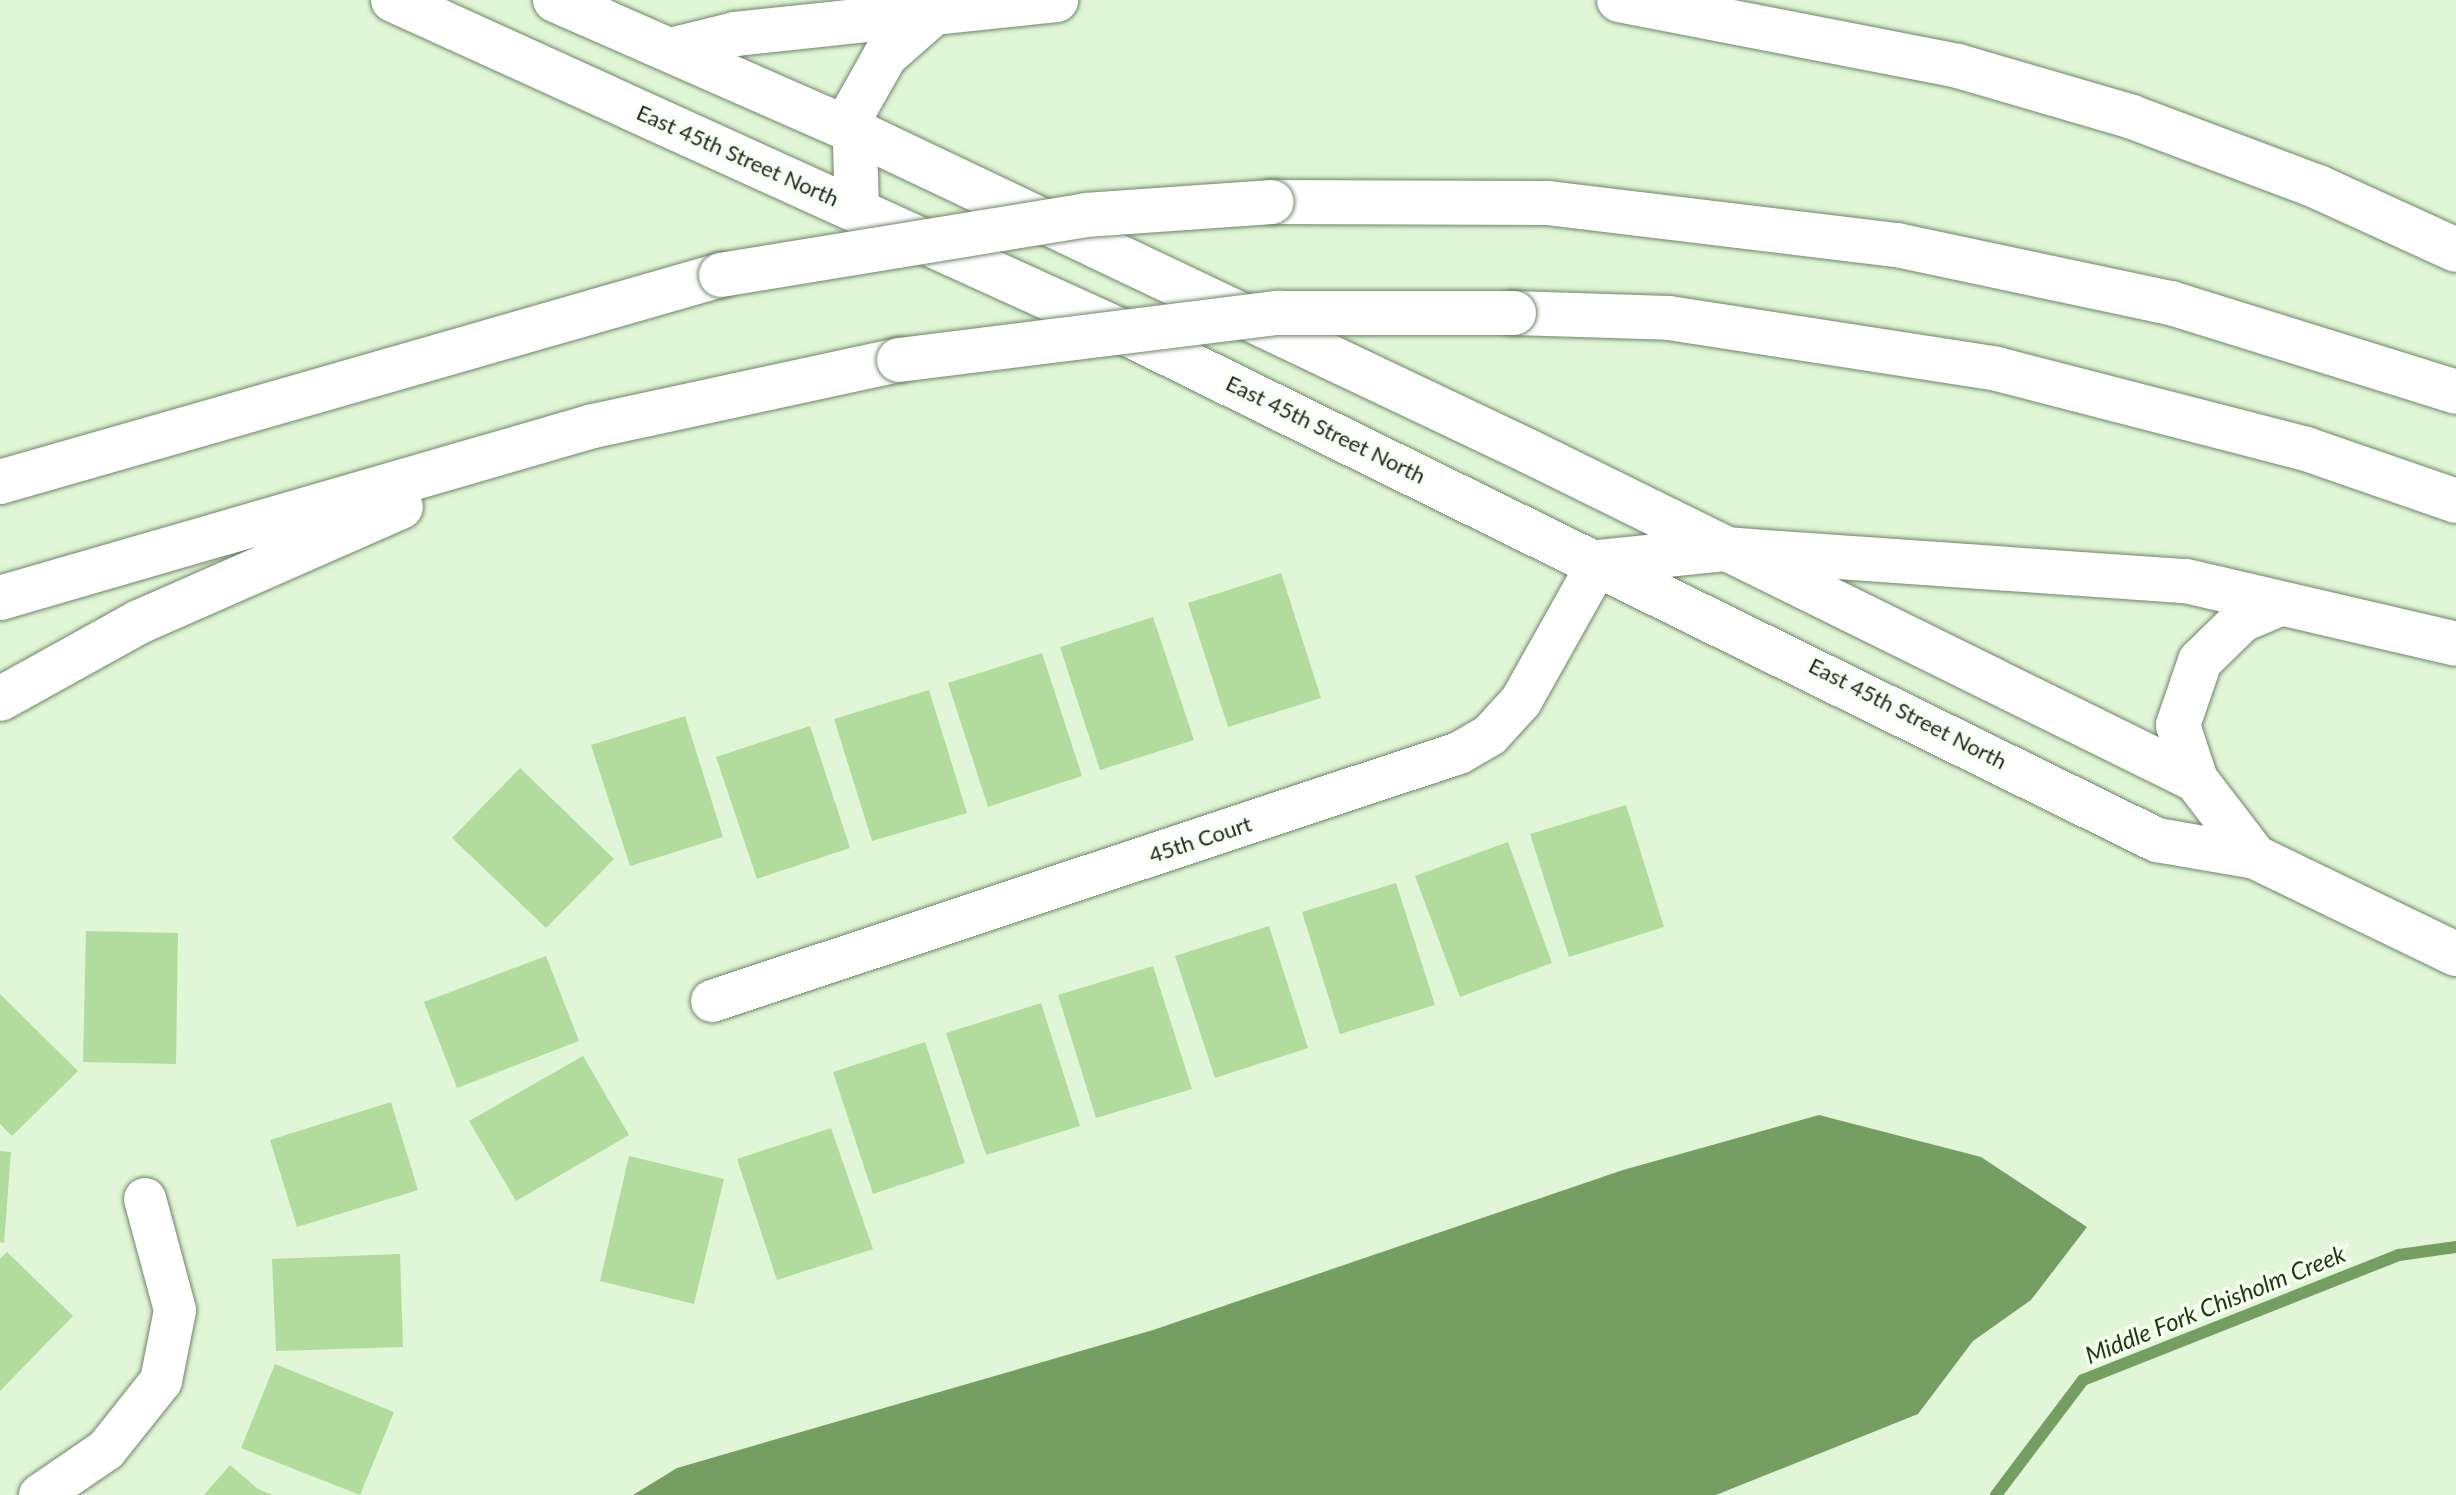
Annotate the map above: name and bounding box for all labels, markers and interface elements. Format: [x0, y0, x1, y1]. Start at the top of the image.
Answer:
street label: East 45th Street North [633, 98, 843, 212]
street label: East 45th Street North [1222, 369, 1430, 489]
street label: East 45th Street North [1805, 652, 2011, 774]
street label: 45th Court [1145, 810, 1255, 868]
water label: Middle Fork Chisholm Creek [2081, 1239, 2349, 1369]

